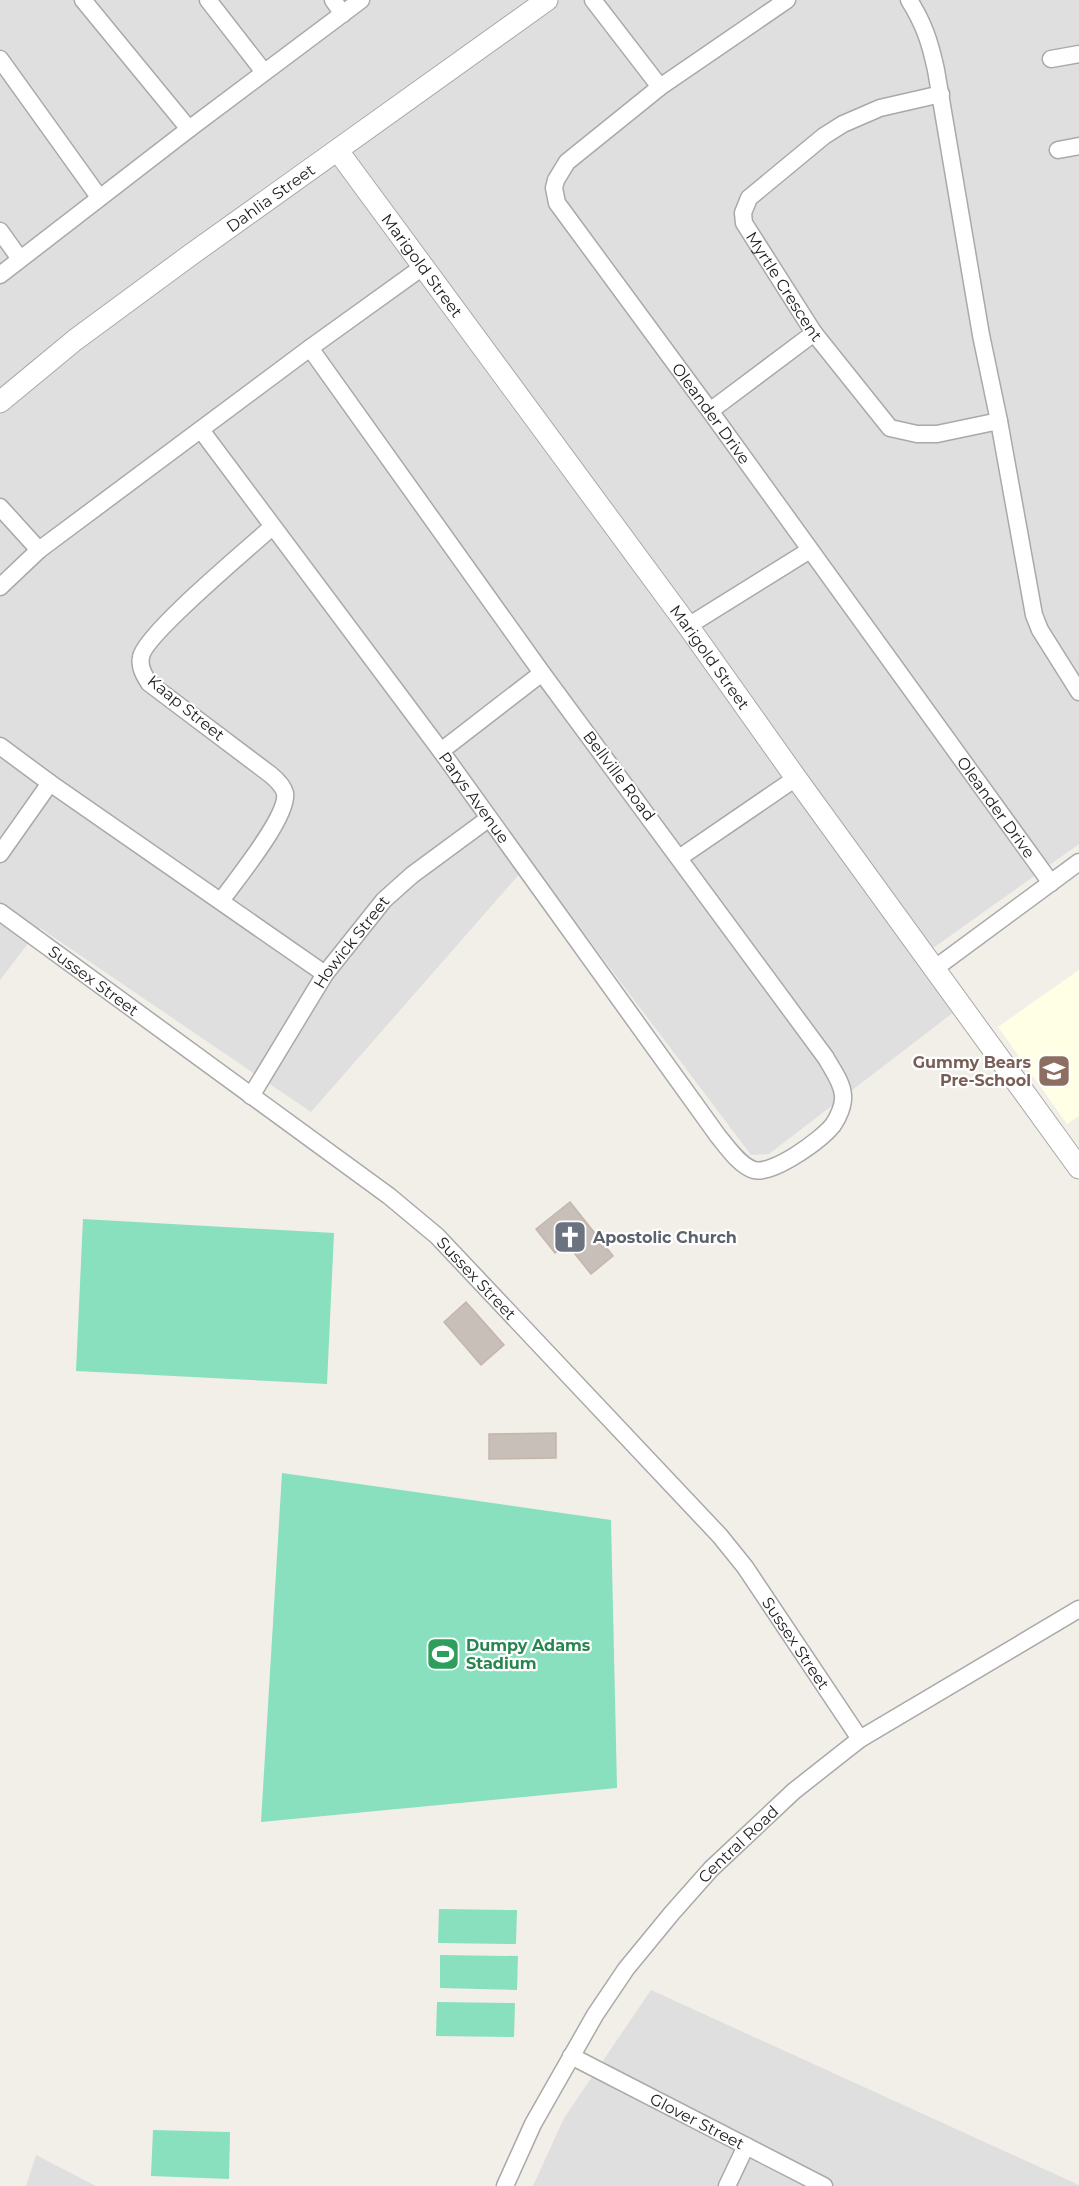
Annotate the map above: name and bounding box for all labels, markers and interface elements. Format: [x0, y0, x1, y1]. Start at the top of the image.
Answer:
street label: Dahlia Street [223, 159, 319, 236]
street label: Marigold Street [378, 210, 467, 321]
street label: Myrtle Crescent [742, 228, 827, 345]
street label: Oleander Drive [668, 359, 755, 468]
street label: Marigold Street [666, 601, 754, 713]
street label: Kaap Street [144, 671, 229, 745]
street label: Bellville Road [579, 727, 659, 825]
street label: Parys Avenue [435, 748, 514, 847]
street label: Oleander Drive [953, 753, 1039, 862]
street label: Howick Street [309, 891, 393, 992]
street label: Sussex Street [45, 941, 143, 1020]
place label: Gummy Bears Pre-School [913, 1053, 1031, 1090]
school or university icon: Gummy Bears Pre-School [1036, 1053, 1072, 1089]
church icon: Apostolic Church [552, 1219, 588, 1255]
place label: Apostolic Church [592, 1228, 737, 1247]
street label: Sussex Street [433, 1233, 521, 1324]
street label: Sussex Street [758, 1593, 834, 1693]
sports icon: Dumpy Adams Stadium [425, 1636, 461, 1672]
place label: Dumpy Adams Stadium [466, 1636, 591, 1673]
street label: Central Road [694, 1801, 782, 1886]
street label: Glover Street [647, 2089, 748, 2153]

